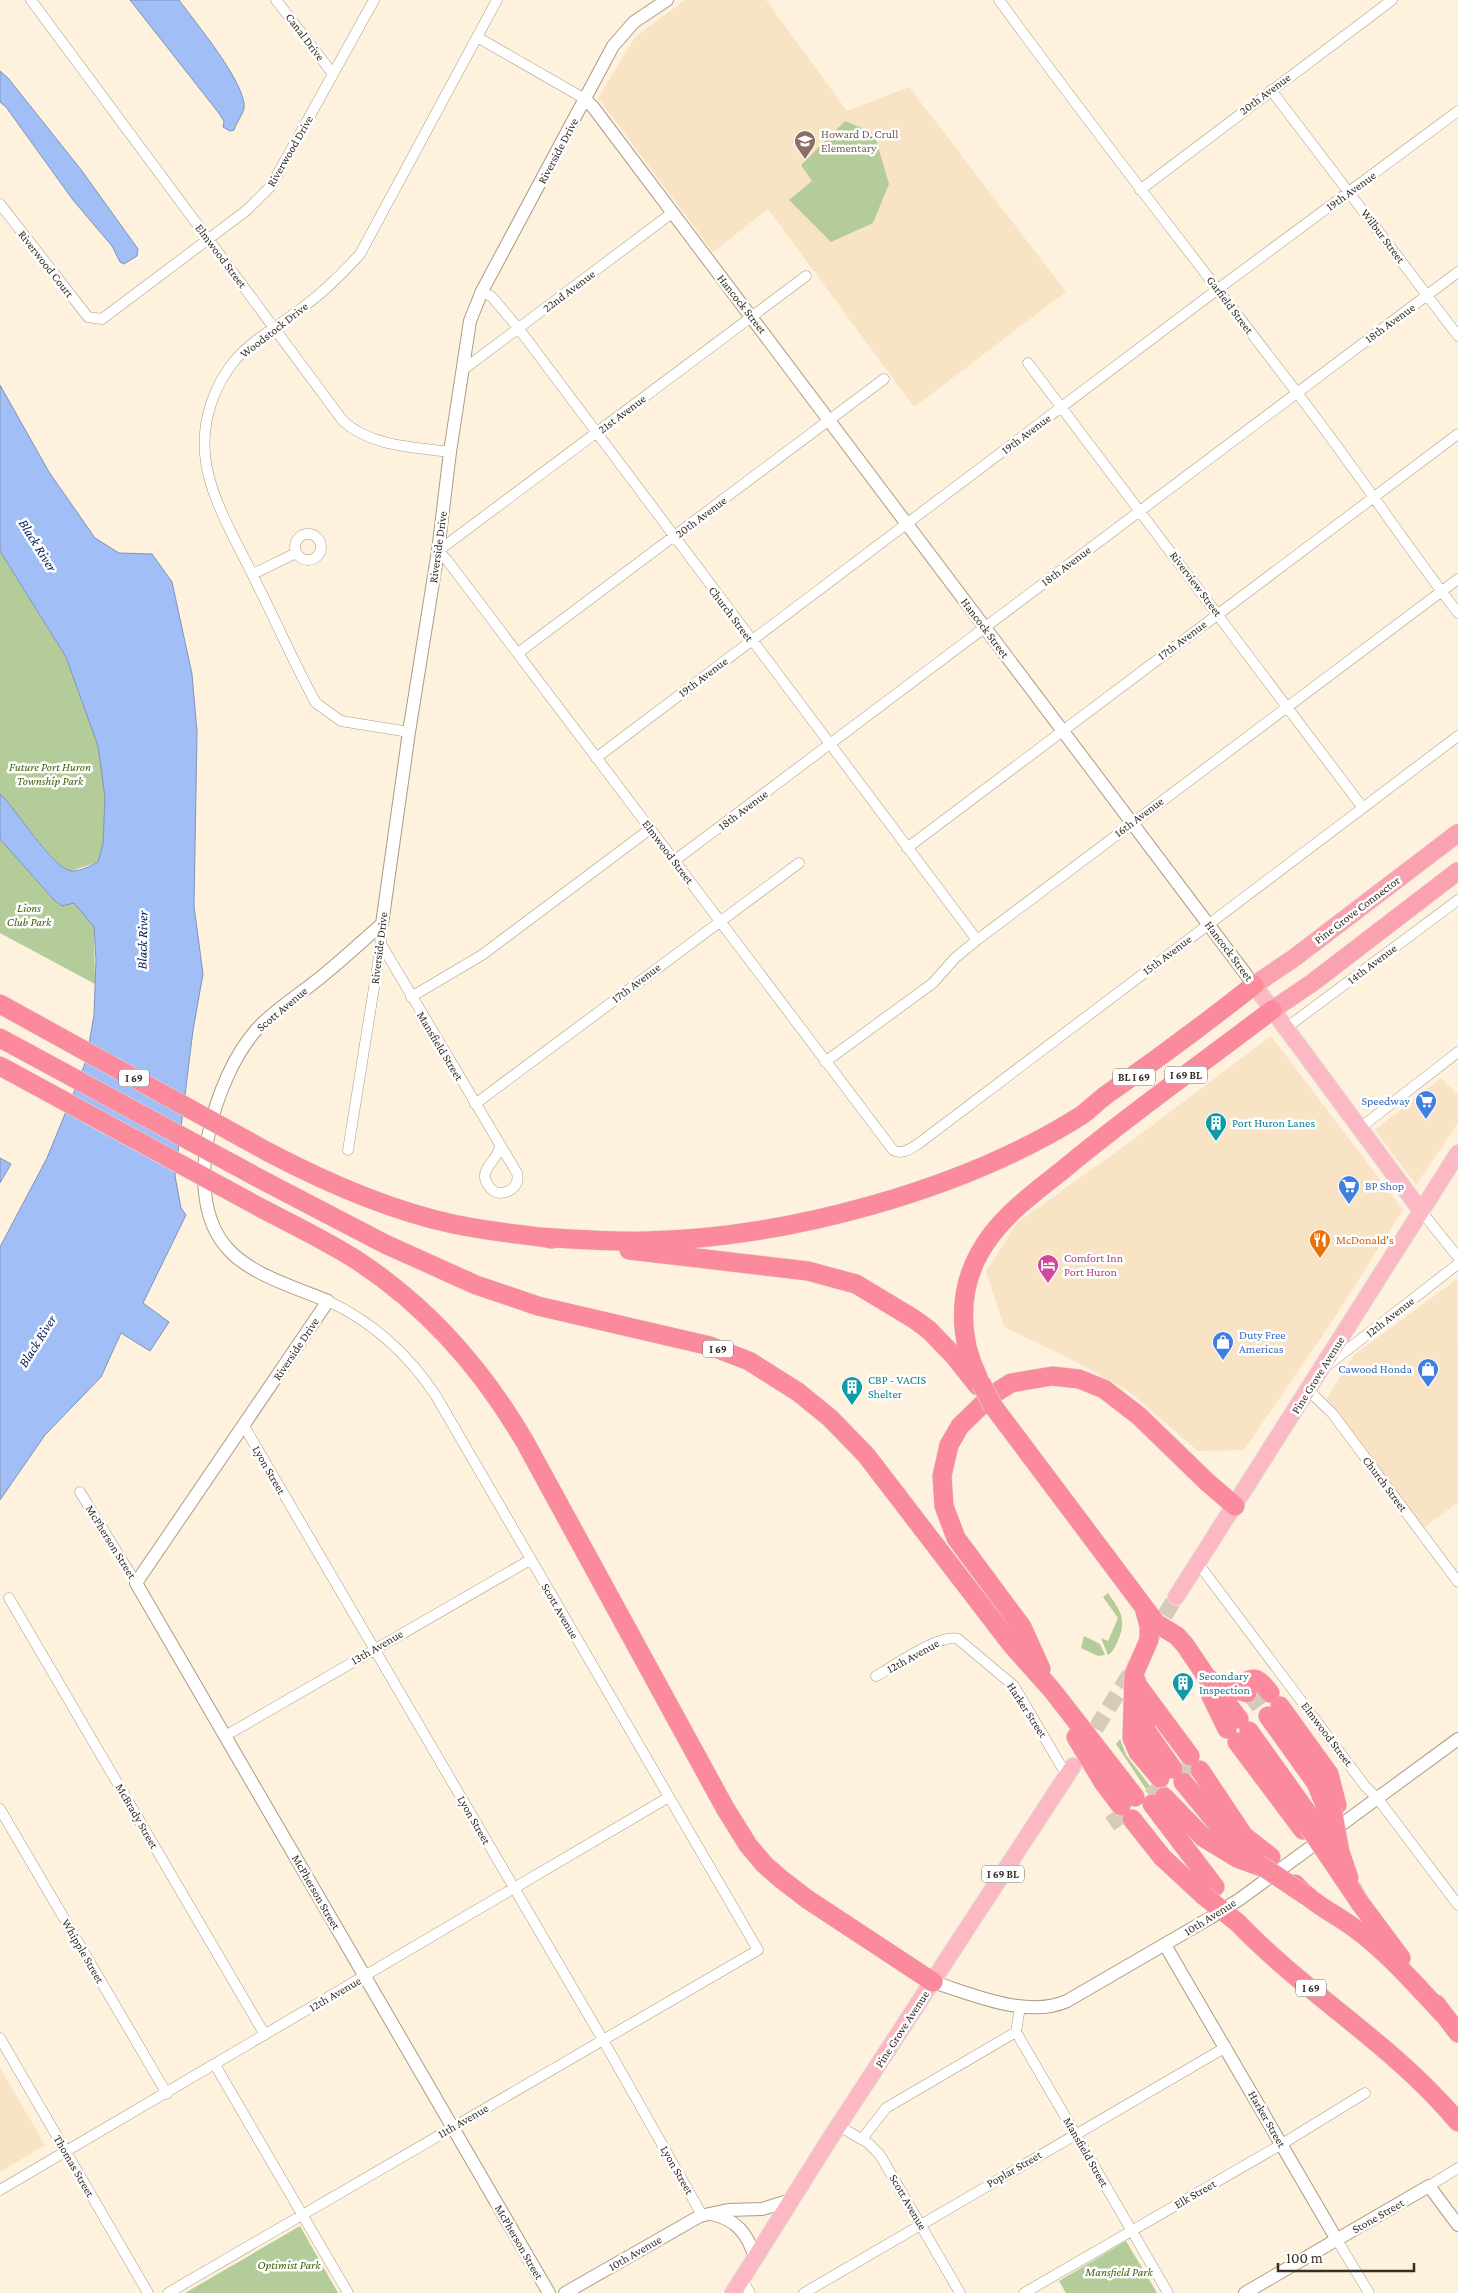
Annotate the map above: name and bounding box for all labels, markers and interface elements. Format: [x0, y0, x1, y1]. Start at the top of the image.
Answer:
street label: Canal Drive [283, 10, 327, 64]
street label: 20th Avenue [1237, 70, 1293, 118]
street label: Riverwood Drive [264, 113, 316, 189]
street label: Riverside Drive [535, 116, 581, 186]
place label: Howard D. Crull Elementary [821, 127, 898, 155]
school or university icon: Howard D. Crull Elementary [793, 129, 817, 160]
street label: 19th Avenue [1323, 168, 1379, 214]
street label: Wilbur Street [1358, 206, 1409, 267]
street label: Elmwood Street [192, 221, 250, 292]
street label: Riverwood Court [15, 228, 77, 301]
street label: 22nd Avenue [540, 267, 598, 315]
street label: Hancock Street [714, 271, 770, 337]
street label: Garfield Street [1204, 273, 1257, 338]
street label: Woodstock Drive [237, 299, 311, 361]
street label: 18th Avenue [1362, 300, 1418, 346]
street label: 21st Avenue [595, 392, 649, 436]
street label: 19th Avenue [999, 411, 1053, 457]
street label: 20th Avenue [673, 493, 729, 541]
street label: Riverside Drive [426, 510, 450, 584]
water label: Black River [16, 516, 61, 575]
street label: 18th Avenue [1038, 543, 1094, 589]
street label: Riverview Street [1167, 549, 1226, 620]
street label: Church Street [706, 584, 757, 645]
street label: Hancock Street [958, 595, 1013, 662]
street label: 17th Avenue [1155, 617, 1209, 663]
street label: 19th Avenue [676, 654, 730, 700]
park label: Future Port Huron Township Park [9, 760, 91, 788]
street label: 18th Avenue [715, 787, 771, 833]
street label: 16th Avenue [1112, 794, 1166, 840]
street label: Elmwood Street [639, 817, 697, 888]
street label: Pine Grove Connector [1311, 873, 1403, 947]
park label: Lions Club Park [7, 901, 52, 929]
water label: Black River [133, 909, 151, 969]
street label: Riverside Drive [368, 911, 390, 985]
street label: Hancock Street [1202, 918, 1257, 985]
street label: 15th Avenue [1140, 932, 1194, 978]
street label: 14th Avenue [1345, 941, 1399, 987]
street label: 17th Avenue [609, 960, 663, 1006]
street label: Scott Avenue [254, 984, 310, 1034]
street label: Mansfield Street [414, 1009, 467, 1084]
road number: I 69 BL [1165, 1066, 1207, 1084]
road number: BL I 69 [1113, 1068, 1155, 1086]
road number: I 69 [119, 1070, 149, 1086]
supermarket icon: Speedway [1414, 1089, 1438, 1120]
place label: Speedway [1361, 1094, 1410, 1108]
building icon: Port Huron Lanes [1204, 1111, 1228, 1142]
place label: Port Huron Lanes [1232, 1116, 1315, 1130]
supermarket icon: BP Shop [1337, 1174, 1361, 1205]
place label: BP Shop [1365, 1179, 1404, 1193]
restaurant icon: McDonald's [1308, 1228, 1332, 1259]
place label: McDonald's [1336, 1233, 1394, 1247]
place label: Comfort Inn Port Huron [1064, 1251, 1124, 1279]
hotel icon: Comfort Inn Port Huron [1036, 1253, 1060, 1284]
street label: 12th Avenue [1363, 1294, 1417, 1340]
water label: Black River [15, 1311, 60, 1370]
street label: Riverside Drive [270, 1315, 322, 1383]
place label: Duty Free Americas [1239, 1328, 1285, 1356]
shop icon: Duty Free Americas [1211, 1330, 1235, 1361]
street label: Pine Grove Avenue [1288, 1334, 1348, 1416]
road number: I 69 [703, 1340, 733, 1358]
shop icon: Cawood Honda [1416, 1357, 1440, 1388]
place label: Cawood Honda [1338, 1362, 1412, 1376]
place label: CBP - VACIS Shelter [868, 1373, 926, 1401]
building icon: CBP - VACIS Shelter [840, 1375, 864, 1406]
street label: Lyon Street [249, 1443, 289, 1498]
street label: Church Street [1360, 1454, 1411, 1515]
street label: McPherson Street [83, 1503, 140, 1582]
street label: Scott Avenue [538, 1581, 582, 1641]
street label: 13th Avenue [349, 1627, 405, 1667]
street label: 12th Avenue [884, 1636, 942, 1676]
place label: Secondary Inspection [1199, 1669, 1250, 1697]
building icon: Secondary Inspection [1171, 1671, 1195, 1702]
street label: Harker Street [1004, 1680, 1051, 1741]
street label: Elmwood Street [1298, 1699, 1356, 1770]
street label: McBrady Street [113, 1781, 162, 1852]
street label: Lyon Street [454, 1793, 494, 1848]
street label: McPherson Street [289, 1852, 344, 1933]
road number: I 69 BL [982, 1866, 1024, 1882]
street label: 10th Avenue [1181, 1895, 1239, 1939]
street label: Whipple Street [59, 1916, 108, 1987]
street label: 12th Avenue [307, 1974, 363, 2014]
road number: I 69 [1296, 1980, 1326, 1996]
street label: Pine Grove Avenue [872, 1988, 932, 2070]
street label: Harker Street [1245, 2088, 1289, 2151]
street label: 11th Avenue [435, 2101, 491, 2141]
street label: Mansfield Street [1060, 2115, 1112, 2190]
street label: Thomas Street [51, 2133, 98, 2200]
street label: Lyon Street [657, 2143, 697, 2198]
street label: Poplar Street [984, 2147, 1045, 2190]
street label: Scott Avenue [886, 2172, 930, 2232]
street label: Elk Street [1172, 2176, 1219, 2212]
street label: Stone Street [1350, 2195, 1407, 2236]
street label: McPherson Street [492, 2202, 547, 2283]
street label: 10th Avenue [606, 2232, 664, 2274]
scale bar [1278, 2240, 1414, 2272]
text: 100 m [1286, 2250, 1323, 2266]
park label: Optimist Park [258, 2258, 321, 2272]
park label: Mansfield Park [1084, 2265, 1153, 2279]

